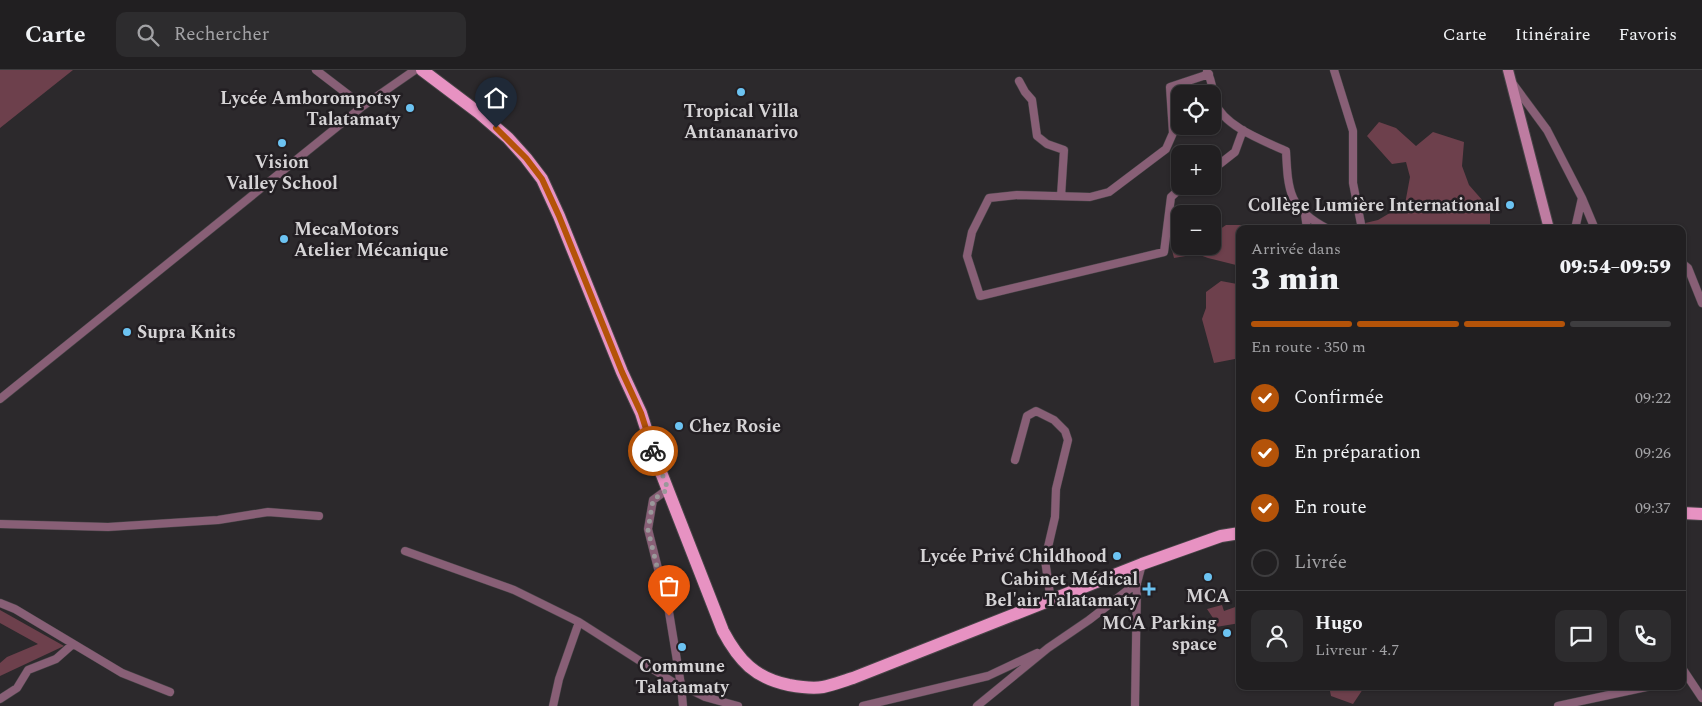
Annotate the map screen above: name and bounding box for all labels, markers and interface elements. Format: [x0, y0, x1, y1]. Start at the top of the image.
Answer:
search box [116, 12, 466, 57]
text: Carte [25, 17, 86, 53]
text: Rechercher [174, 20, 269, 49]
icon: search [134, 21, 162, 49]
text: Carte [1443, 21, 1487, 48]
text: Itinéraire [1515, 21, 1591, 48]
text: Favoris [1619, 21, 1677, 48]
pin [475, 77, 517, 128]
icon: home [482, 84, 510, 112]
place label: Lycée Amborompotsy Talatamaty [220, 85, 401, 133]
map controls [1171, 85, 1221, 255]
button: locate [1171, 85, 1221, 135]
marker: Tropical Villa Antananarivo [735, 86, 747, 98]
place label: Tropical Villa Antananarivo [683, 98, 799, 146]
marker: Lycée Amborompotsy Talatamaty [404, 102, 416, 114]
marker: Vision Valley School [276, 137, 288, 149]
button: + [1171, 145, 1221, 195]
place label: Vision Valley School [226, 149, 338, 197]
place label: Collège Lumière International [1248, 192, 1500, 219]
marker: Collège Lumière International [1504, 199, 1516, 211]
button: − [1171, 205, 1221, 255]
place label: MecaMotors Atelier Mécanique [294, 216, 448, 264]
marker: MecaMotors Atelier Mécanique [278, 233, 290, 245]
text: Arrivée dans [1251, 237, 1341, 261]
text: 09:54–09:59 [1560, 253, 1671, 282]
text: 3 min [1251, 255, 1339, 304]
place label: Supra Knits [137, 319, 236, 346]
marker: Supra Knits [121, 326, 133, 338]
text: En route · 350 m [1251, 335, 1366, 359]
text: Confirmée [1294, 383, 1384, 412]
icon: check [1251, 384, 1279, 412]
text: 09:22 [1635, 386, 1671, 410]
place label: Chez Rosie [689, 413, 781, 440]
marker: Chez Rosie [673, 420, 685, 432]
courier [628, 426, 678, 476]
icon: bike [639, 437, 667, 465]
text: En préparation [1294, 438, 1421, 467]
icon: check [1251, 439, 1279, 467]
text: 09:26 [1635, 441, 1671, 465]
text: En route [1294, 493, 1367, 522]
icon: check [1251, 494, 1279, 522]
text: 09:37 [1635, 496, 1671, 520]
place label: Lycée Privé Childhood [919, 543, 1107, 570]
text: Livrée [1294, 548, 1347, 577]
marker: Lycée Privé Childhood [1111, 550, 1123, 562]
pin [648, 565, 690, 616]
place label: Cabinet Médical Bel'air Talatamaty [985, 566, 1139, 614]
marker: MCA [1202, 571, 1214, 583]
icon: bag [655, 572, 683, 600]
marker: Cabinet Médical Bel'air Talatamaty [1142, 582, 1156, 596]
place label: MCA [1186, 583, 1230, 610]
text: Hugo [1315, 609, 1363, 638]
place label: MCA Parking space [1102, 610, 1217, 658]
button: person [1251, 610, 1303, 662]
button: chat [1555, 610, 1607, 662]
button: phone [1619, 610, 1671, 662]
marker: MCA Parking space [1221, 627, 1233, 639]
text: Livreur · 4.7 [1315, 638, 1399, 662]
marker: Commune Talatamaty [676, 641, 688, 653]
place label: Commune Talatamaty [635, 653, 730, 701]

